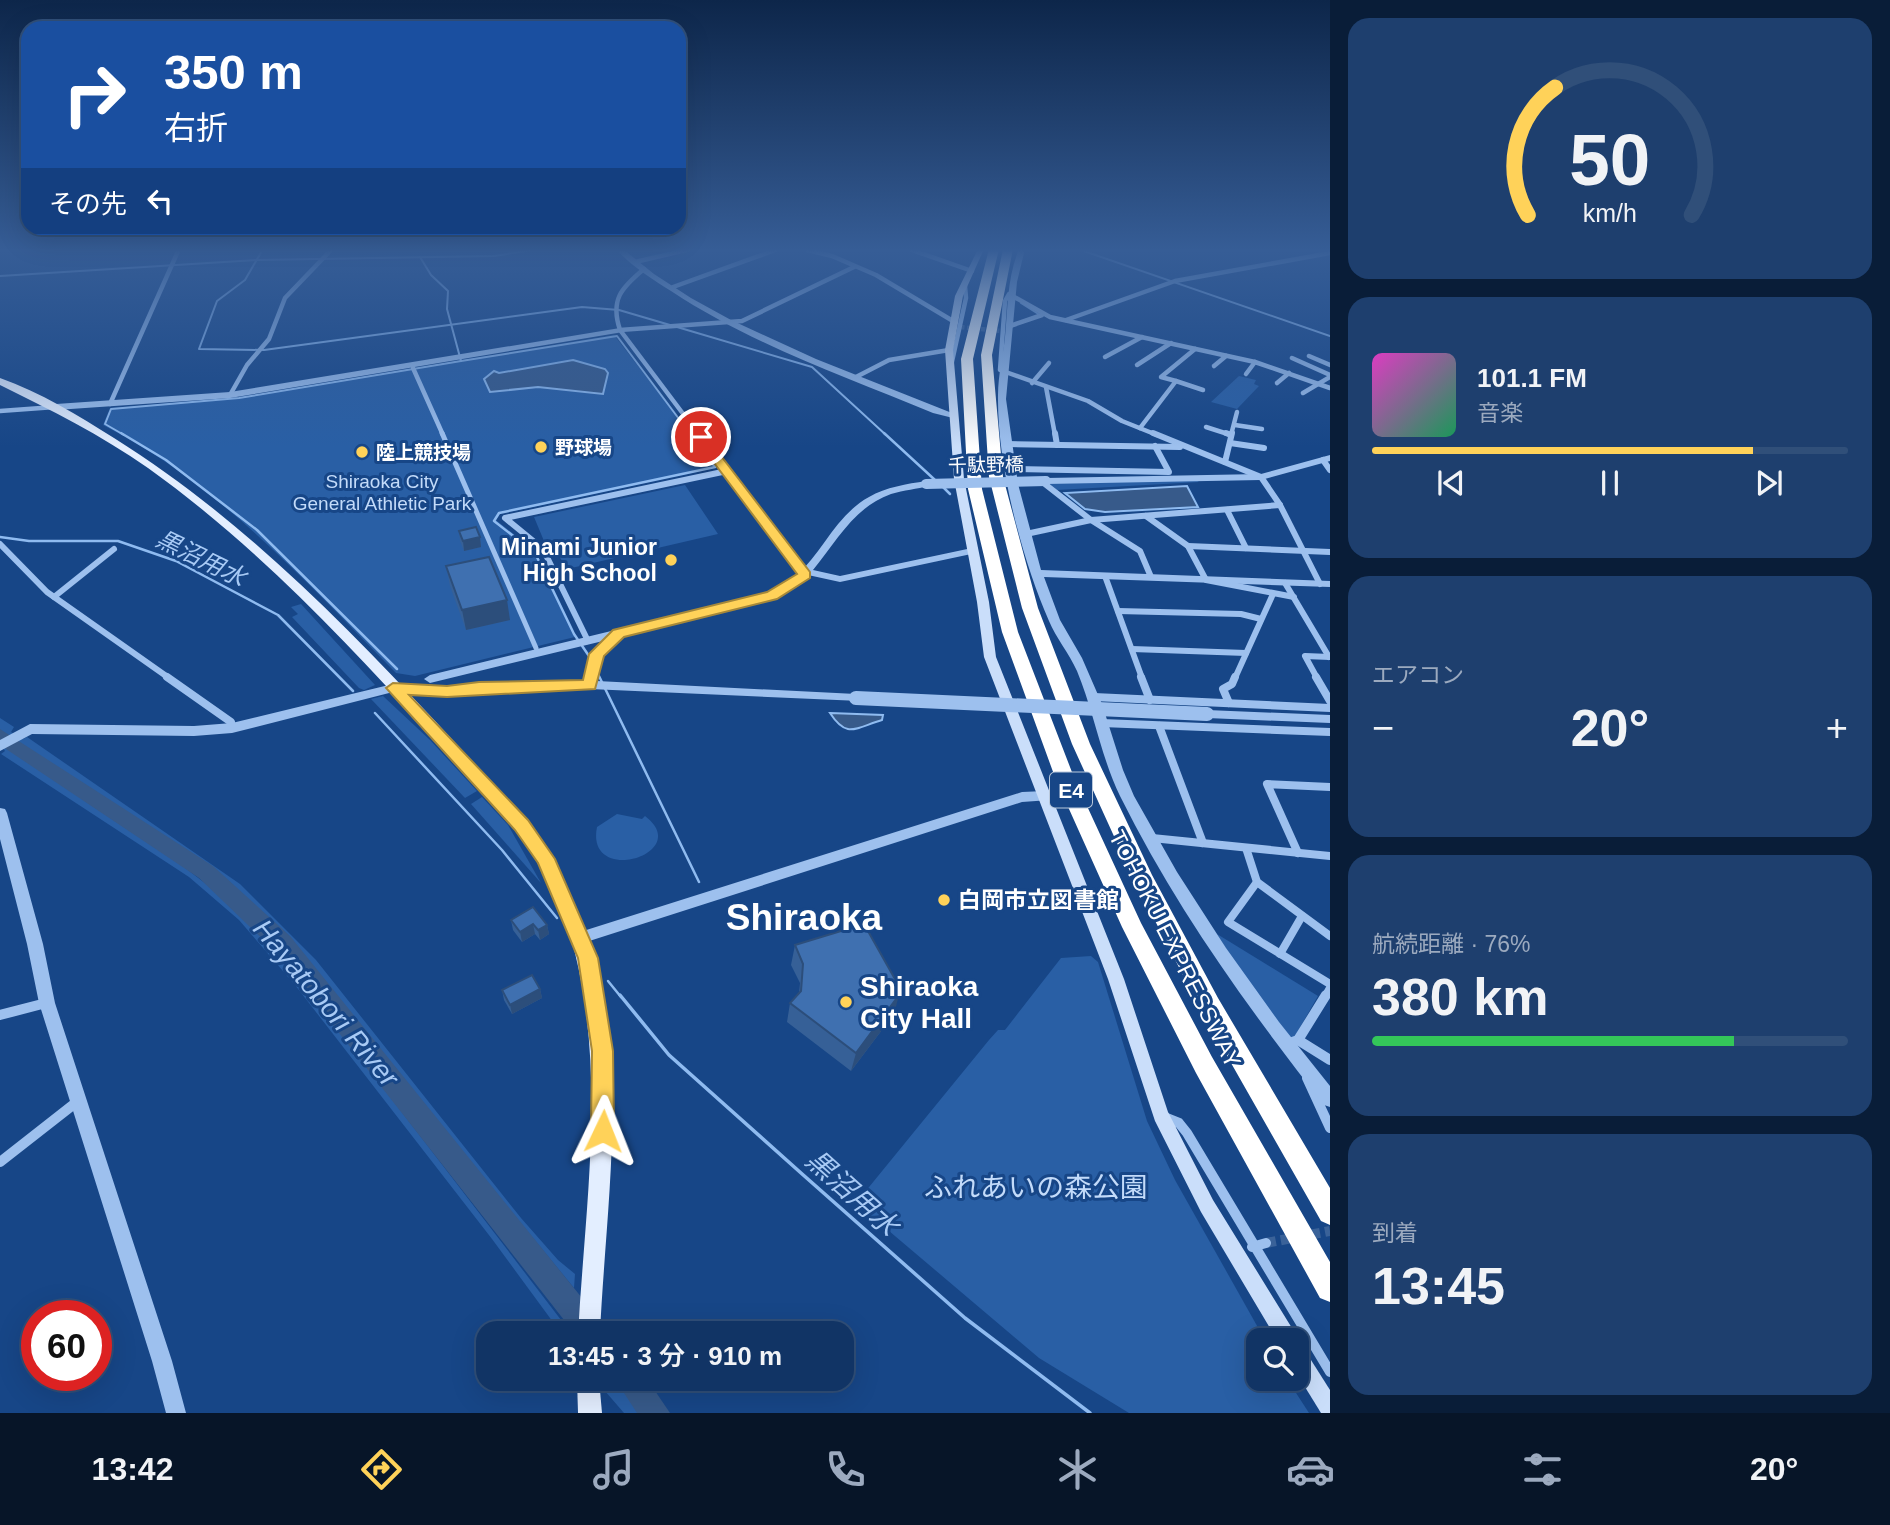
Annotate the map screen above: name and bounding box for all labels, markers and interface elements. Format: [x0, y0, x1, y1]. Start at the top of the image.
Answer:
text: 350 m [164, 45, 303, 99]
icon: right [49, 49, 140, 140]
text: 右折 [164, 110, 228, 146]
text: 50 [1570, 119, 1650, 200]
icon: left [141, 182, 179, 220]
text: その先 [49, 189, 127, 219]
text: km/h [1583, 198, 1637, 226]
text: 101.1 FM [1477, 363, 1587, 393]
text: 音楽 [1477, 400, 1523, 426]
pin [671, 407, 731, 467]
icon: arrive [682, 418, 720, 456]
place label: 野球場 [555, 437, 612, 458]
marker: 野球場 [533, 439, 549, 455]
place label: 陸上競技場 [376, 442, 471, 463]
marker: 陸上競技場 [354, 444, 370, 460]
street label: 千駄野橋 [948, 454, 1024, 476]
icon: previous [1432, 464, 1470, 502]
icon: pause [1591, 464, 1629, 502]
icon: next [1750, 464, 1788, 502]
park label: Shiraoka City General Athletic Park [293, 471, 472, 514]
water label: 黒沼用水 [152, 525, 253, 592]
place label: Minami Junior High School [501, 534, 657, 586]
marker: Minami Junior High School [663, 552, 679, 568]
text: エアコン [1372, 662, 1464, 688]
text: 20° [1571, 699, 1649, 757]
text: − [1372, 707, 1394, 749]
text: + [1826, 707, 1848, 749]
road number: E4 [1050, 772, 1092, 808]
street label: TOHOKU EXPRESSWAY [1104, 826, 1246, 1072]
place label: 白岡市立図書館 [958, 887, 1119, 913]
marker: 白岡市立図書館 [936, 892, 952, 908]
district label: Shiraoka [726, 897, 883, 938]
water label: Hayatobori River [247, 913, 406, 1094]
text: 航続距離 · 76% [1372, 931, 1530, 957]
text: 380 km [1372, 968, 1548, 1026]
place label: Shiraoka City Hall [860, 971, 979, 1034]
marker: Shiraoka City Hall [838, 994, 854, 1010]
position arrow [566, 1094, 640, 1168]
water label: 黒沼用水 [800, 1144, 906, 1244]
park label: ふれあいの森公園 [924, 1172, 1148, 1203]
text: 到着 [1372, 1220, 1418, 1246]
text: 13:45 [1372, 1257, 1505, 1315]
speed limit sign: 60 [21, 1300, 112, 1391]
map controls [1246, 1328, 1309, 1391]
button: search [1246, 1328, 1309, 1391]
text: 13:45 · 3 分 · 910 m [548, 1341, 782, 1371]
icon: directions [357, 1445, 406, 1494]
icon: music [589, 1445, 638, 1494]
icon: phone [821, 1445, 870, 1494]
icon: climate [1053, 1445, 1102, 1494]
icon: car [1286, 1445, 1335, 1494]
icon: filters [1518, 1445, 1567, 1494]
text: 13:42 [92, 1451, 173, 1487]
text: 20° [1750, 1451, 1798, 1487]

